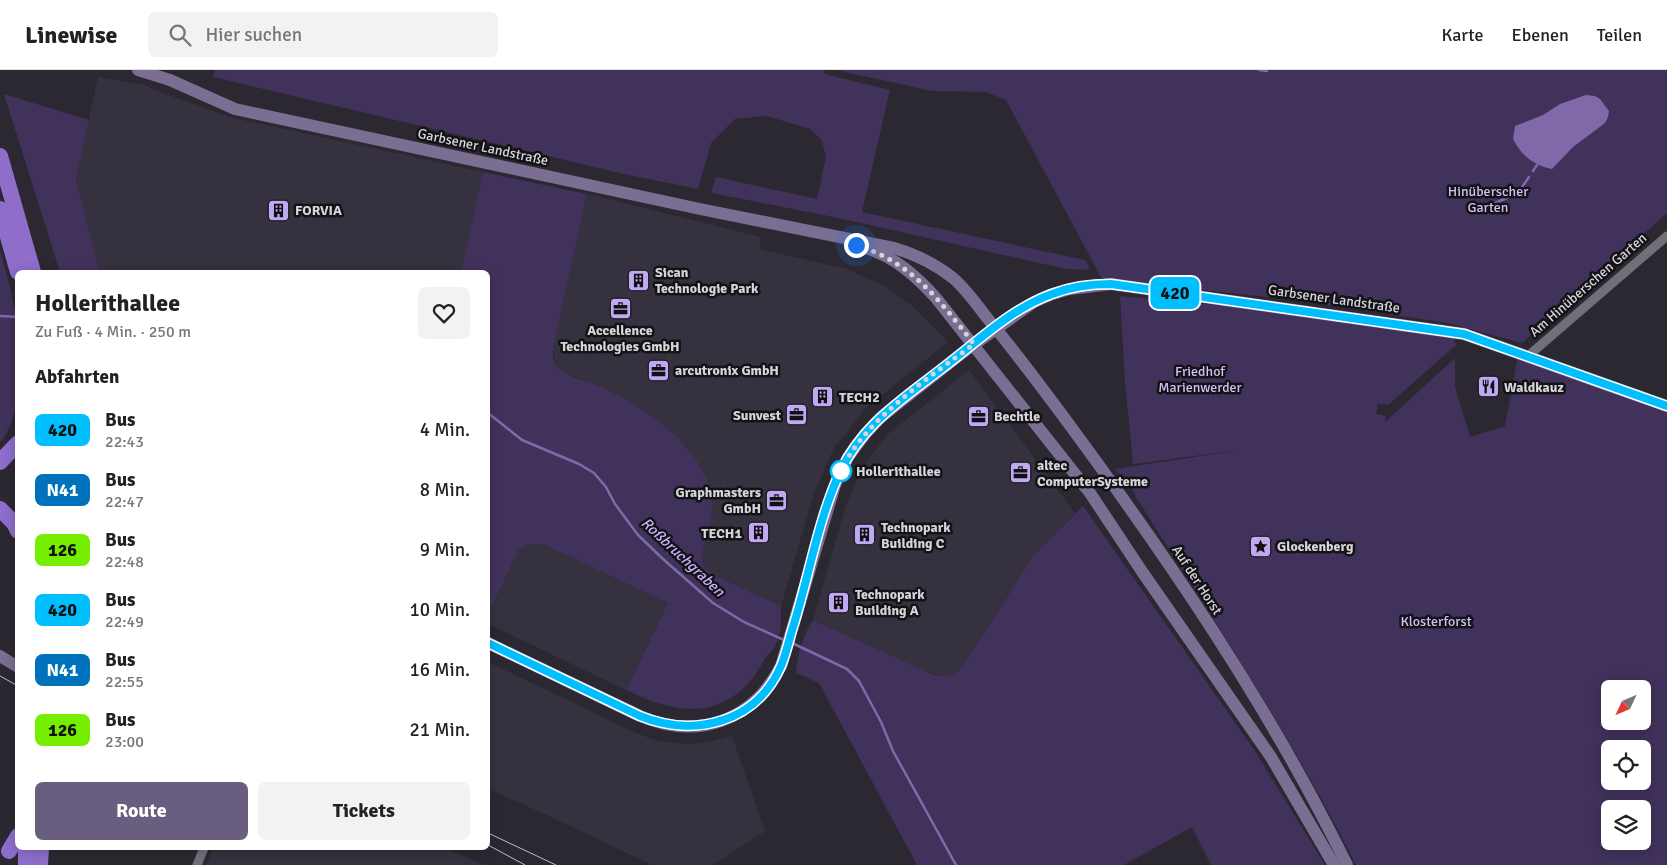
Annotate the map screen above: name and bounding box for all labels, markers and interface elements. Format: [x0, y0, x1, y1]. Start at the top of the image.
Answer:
search box [148, 12, 498, 57]
text: Linewise [25, 20, 118, 50]
icon: search [166, 21, 194, 49]
text: Hier suchen [206, 23, 302, 47]
text: Karte [1441, 24, 1483, 46]
text: Ebenen [1511, 24, 1569, 46]
text: Teilen [1597, 24, 1642, 46]
street label: Garbsener Landstraße [416, 125, 550, 169]
park label: Hinüberscher Garten [1448, 183, 1529, 216]
building icon: FORVIA [267, 198, 291, 222]
place label: FORVIA [295, 202, 342, 219]
street label: Am Hinüberschen Garten [1526, 229, 1650, 341]
your location [844, 233, 869, 258]
place label: Sican Technologie Park [655, 264, 759, 297]
building icon: Sican Technologie Park [627, 268, 651, 292]
line badge: 420 [1146, 277, 1204, 309]
street label: Garbsener Landstraße [1267, 281, 1401, 317]
text: 420 [1160, 282, 1190, 304]
button: heart [418, 287, 470, 339]
text: Hollerithallee [35, 288, 180, 318]
office icon: Accellence Technologies GmbH [608, 296, 632, 320]
text: Zu Fuß · 4 Min. · 250 m [35, 322, 191, 342]
place label: Accellence Technologies GmbH [560, 322, 680, 355]
office icon: arcutronix GmbH [647, 358, 671, 382]
place label: arcutronix GmbH [675, 362, 779, 379]
park label: Friedhof Marienwerder [1158, 363, 1243, 396]
text: Abfahrten [35, 365, 119, 389]
restaurant icon: Waldkauz [1476, 375, 1500, 399]
place label: Waldkauz [1504, 379, 1564, 396]
building icon: TECH2 [811, 385, 835, 409]
place label: TECH2 [839, 389, 880, 406]
office icon: Sunvest [785, 403, 809, 427]
office icon: Bechtle [966, 404, 990, 428]
place label: Sunvest [733, 407, 782, 424]
text: Bus [105, 408, 136, 432]
place label: Bechtle [994, 408, 1040, 425]
text: 4 Min. [420, 418, 470, 442]
text: 420 [48, 419, 77, 441]
text: 22:43 [105, 432, 144, 452]
place label: altec ComputerSysteme [1037, 457, 1148, 490]
marker: Hollerithallee [830, 460, 852, 482]
office icon: altec ComputerSysteme [1009, 461, 1033, 485]
place label: Hollerithallee [856, 463, 941, 480]
text: Bus [105, 468, 136, 492]
text: 8 Min. [420, 478, 470, 502]
text: N41 [47, 479, 78, 501]
place label: Graphmasters GmbH [676, 484, 761, 517]
office icon: Graphmasters GmbH [765, 488, 789, 512]
text: 22:47 [105, 492, 144, 512]
water label: Roßbruchgraben [638, 514, 729, 601]
place label: Technopark Building C [881, 519, 951, 552]
building icon: TECH1 [746, 521, 770, 545]
building icon: Technopark Building C [853, 523, 877, 547]
place label: TECH1 [701, 525, 742, 542]
text: Bus [105, 528, 136, 552]
place icon: Glockenberg [1249, 534, 1273, 558]
text: 9 Min. [420, 538, 470, 562]
place label: Glockenberg [1277, 538, 1354, 555]
text: 126 [48, 539, 77, 561]
street label: Auf der Horst [1168, 542, 1226, 618]
text: 22:48 [105, 552, 144, 572]
place label: Technopark Building A [855, 586, 925, 619]
text: Bus [105, 588, 136, 612]
building icon: Technopark Building A [827, 590, 851, 614]
text: 10 Min. [409, 598, 470, 622]
text: 420 [48, 599, 77, 621]
text: 22:49 [105, 612, 144, 632]
park label: Klosterforst [1400, 613, 1472, 630]
text: Bus [105, 648, 136, 672]
text: 16 Min. [409, 658, 470, 682]
text: N41 [47, 659, 78, 681]
text: 22:55 [105, 672, 144, 692]
north arrow [1601, 680, 1651, 730]
map controls [1601, 680, 1651, 850]
text: Bus [105, 708, 136, 732]
text: 21 Min. [409, 718, 470, 742]
text: 126 [48, 719, 77, 741]
text: 23:00 [105, 732, 144, 752]
button: locate [1601, 740, 1651, 790]
button: Route [35, 782, 248, 840]
button: Tickets [258, 782, 470, 840]
button: layers [1601, 800, 1651, 850]

